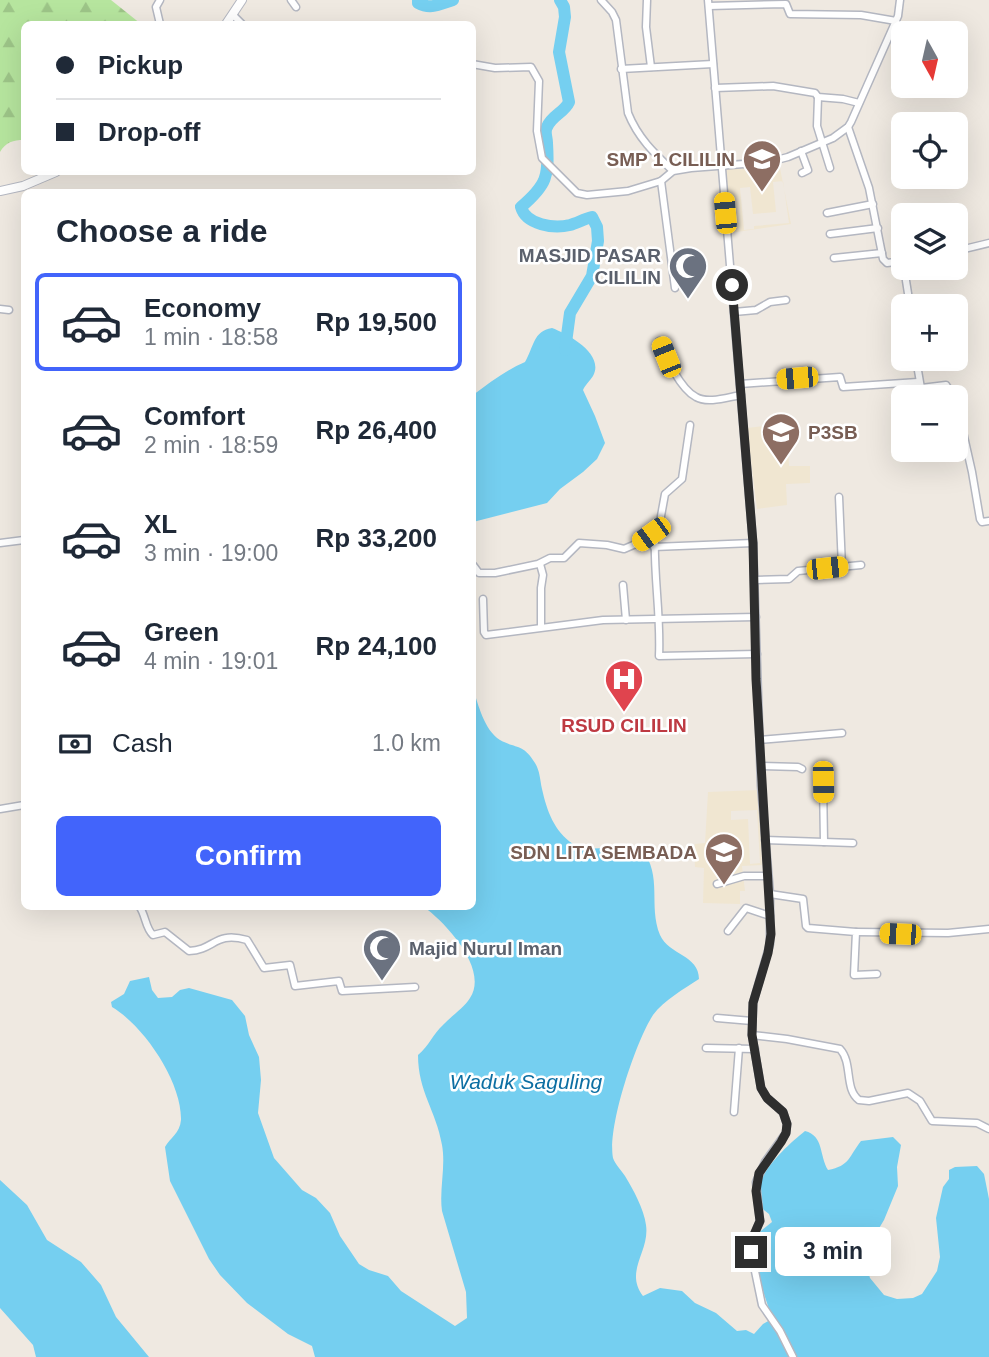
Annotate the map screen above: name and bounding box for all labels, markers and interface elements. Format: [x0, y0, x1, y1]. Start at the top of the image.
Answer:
north arrow [891, 21, 968, 98]
map controls [891, 21, 968, 462]
text: Pickup [98, 50, 183, 80]
button: locate [891, 112, 968, 189]
text: Drop-off [98, 117, 201, 147]
school or university icon: SMP 1 CILILIN [741, 138, 783, 193]
place label: SMP 1 CILILIN [607, 149, 735, 170]
car [713, 191, 738, 235]
button: layers [891, 203, 968, 280]
text: Choose a ride [56, 213, 268, 249]
place label: MASJID PASAR CILILIN [519, 245, 661, 288]
mosque icon: MASJID PASAR CILILIN [667, 245, 709, 300]
route start [716, 269, 748, 301]
icon: car [60, 291, 123, 354]
text: Economy [144, 293, 261, 323]
button: + [891, 294, 968, 371]
text: Rp 19,500 [316, 307, 437, 337]
text: 1 min · 18:58 [144, 324, 278, 350]
car [649, 334, 684, 380]
car [776, 366, 819, 390]
button: − [891, 385, 968, 462]
icon: car [60, 399, 123, 462]
text: Comfort [144, 401, 245, 431]
school or university icon: P3SB [760, 411, 802, 466]
text: Rp 26,400 [316, 415, 437, 445]
place label: P3SB [808, 422, 858, 443]
text: 2 min · 18:59 [144, 432, 278, 458]
icon: car [60, 507, 123, 570]
text: XL [144, 509, 177, 539]
car [628, 513, 675, 555]
text: Rp 33,200 [316, 523, 437, 553]
text: 3 min · 19:00 [144, 540, 278, 566]
car [806, 555, 849, 581]
icon: car [60, 615, 123, 678]
text: Green [144, 617, 219, 647]
text: Rp 24,100 [316, 631, 437, 661]
text: 4 min · 19:01 [144, 648, 278, 674]
hospital icon: RSUD CILILIN [603, 658, 645, 713]
place label: RSUD CILILIN [561, 715, 687, 736]
icon: cash [56, 725, 94, 763]
text: Cash [112, 728, 173, 758]
text: 1.0 km [372, 730, 441, 756]
car [813, 761, 834, 803]
button: Confirm [56, 816, 441, 896]
school or university icon: SDN LITA SEMBADA [703, 831, 745, 886]
place label: SDN LITA SEMBADA [510, 842, 697, 863]
car [879, 923, 922, 945]
mosque icon: Majid Nurul Iman [361, 927, 403, 982]
place label: Majid Nurul Iman [409, 938, 562, 959]
water label: Waduk Saguling [450, 1070, 603, 1093]
callout: 3 min [776, 1228, 891, 1276]
route end [735, 1236, 767, 1268]
text: 3 min [803, 1238, 863, 1264]

